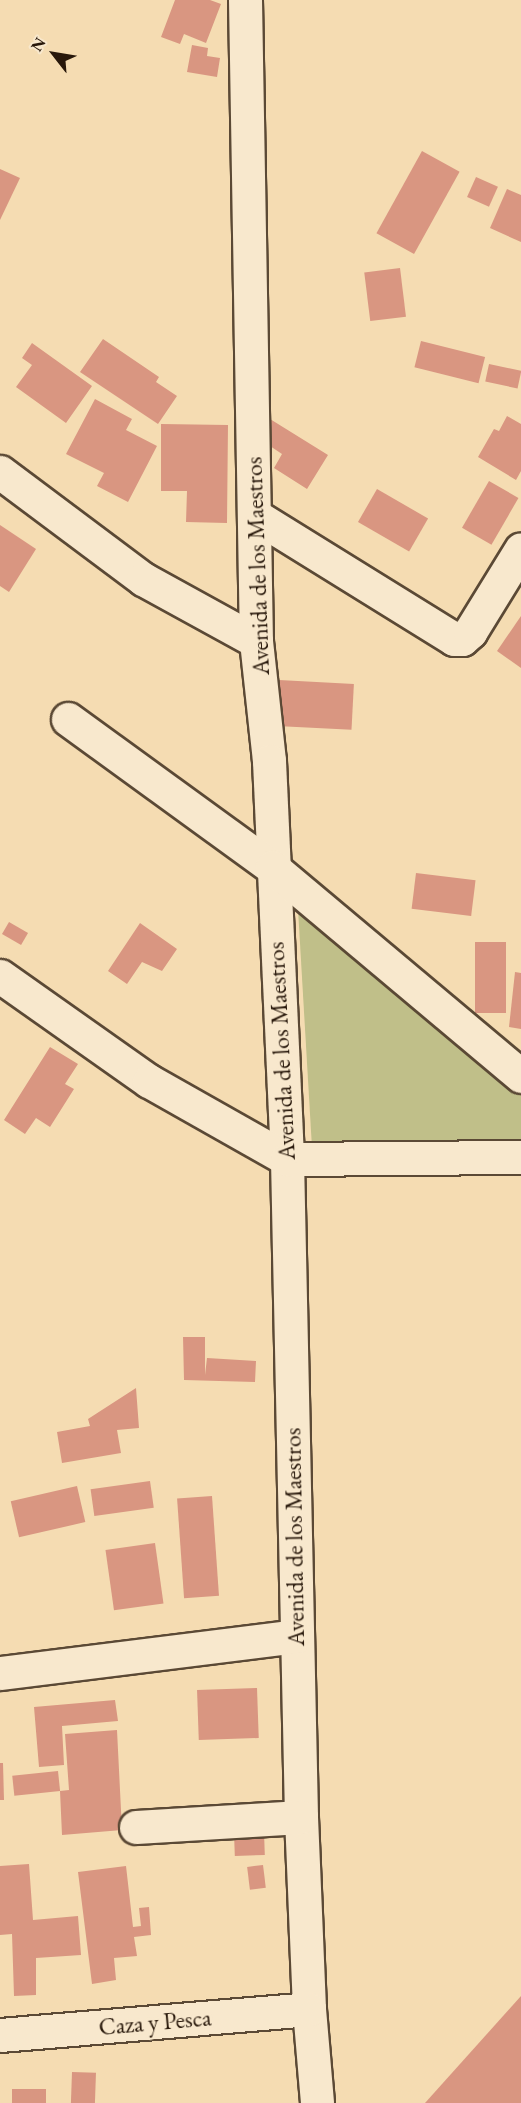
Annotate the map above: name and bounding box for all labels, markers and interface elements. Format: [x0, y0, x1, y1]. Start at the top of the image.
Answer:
north arrow [24, 24, 84, 84]
text: N [26, 34, 50, 55]
street label: Avenida de los Maestros [239, 456, 275, 676]
street label: Avenida de los Maestros [261, 941, 301, 1161]
street label: Avenida de los Maestros [278, 1427, 310, 1647]
street label: Caza y Pesca [97, 2003, 213, 2041]

